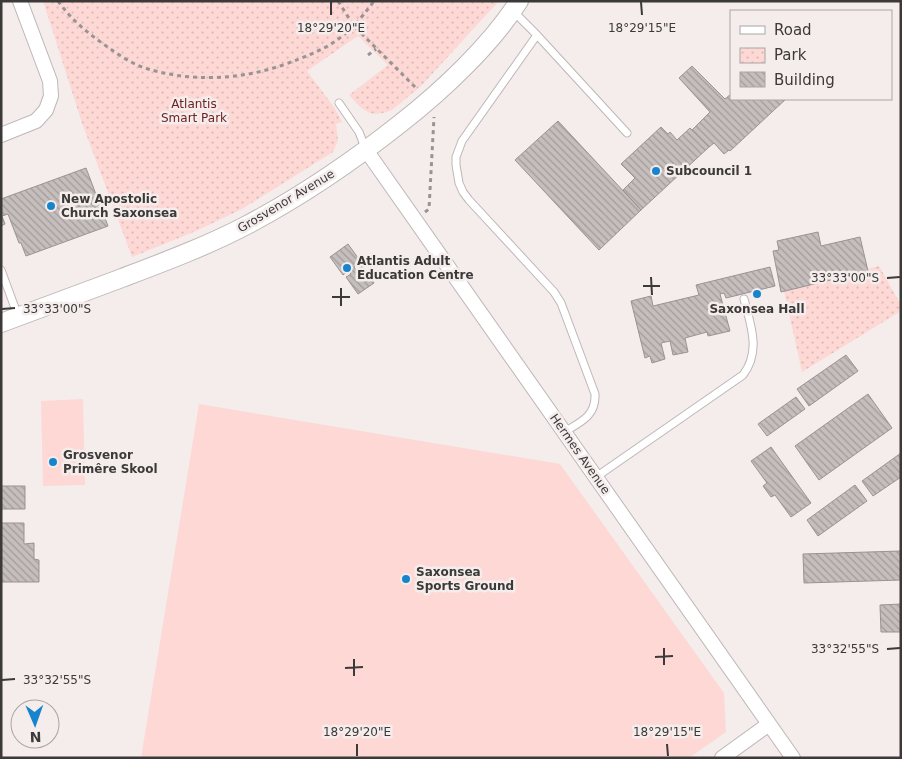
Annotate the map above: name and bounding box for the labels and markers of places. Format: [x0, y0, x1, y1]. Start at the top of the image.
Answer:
place label: Subcouncil 1 [666, 164, 752, 178]
marker: Subcouncil 1 [650, 165, 662, 177]
place label: New Apostolic Church Saxonsea [61, 192, 177, 220]
marker: New Apostolic Church Saxonsea [45, 200, 57, 212]
place label: Atlantis Adult Education Centre [357, 254, 474, 282]
marker: Atlantis Adult Education Centre [341, 262, 353, 274]
marker: Saxonsea Hall [751, 288, 763, 300]
place label: Saxonsea Hall [709, 302, 805, 316]
place label: Grosvenor Primêre Skool [63, 448, 158, 476]
marker: Grosvenor Primêre Skool [47, 456, 59, 468]
place label: Saxonsea Sports Ground [416, 565, 514, 593]
marker: Saxonsea Sports Ground [400, 573, 412, 585]

